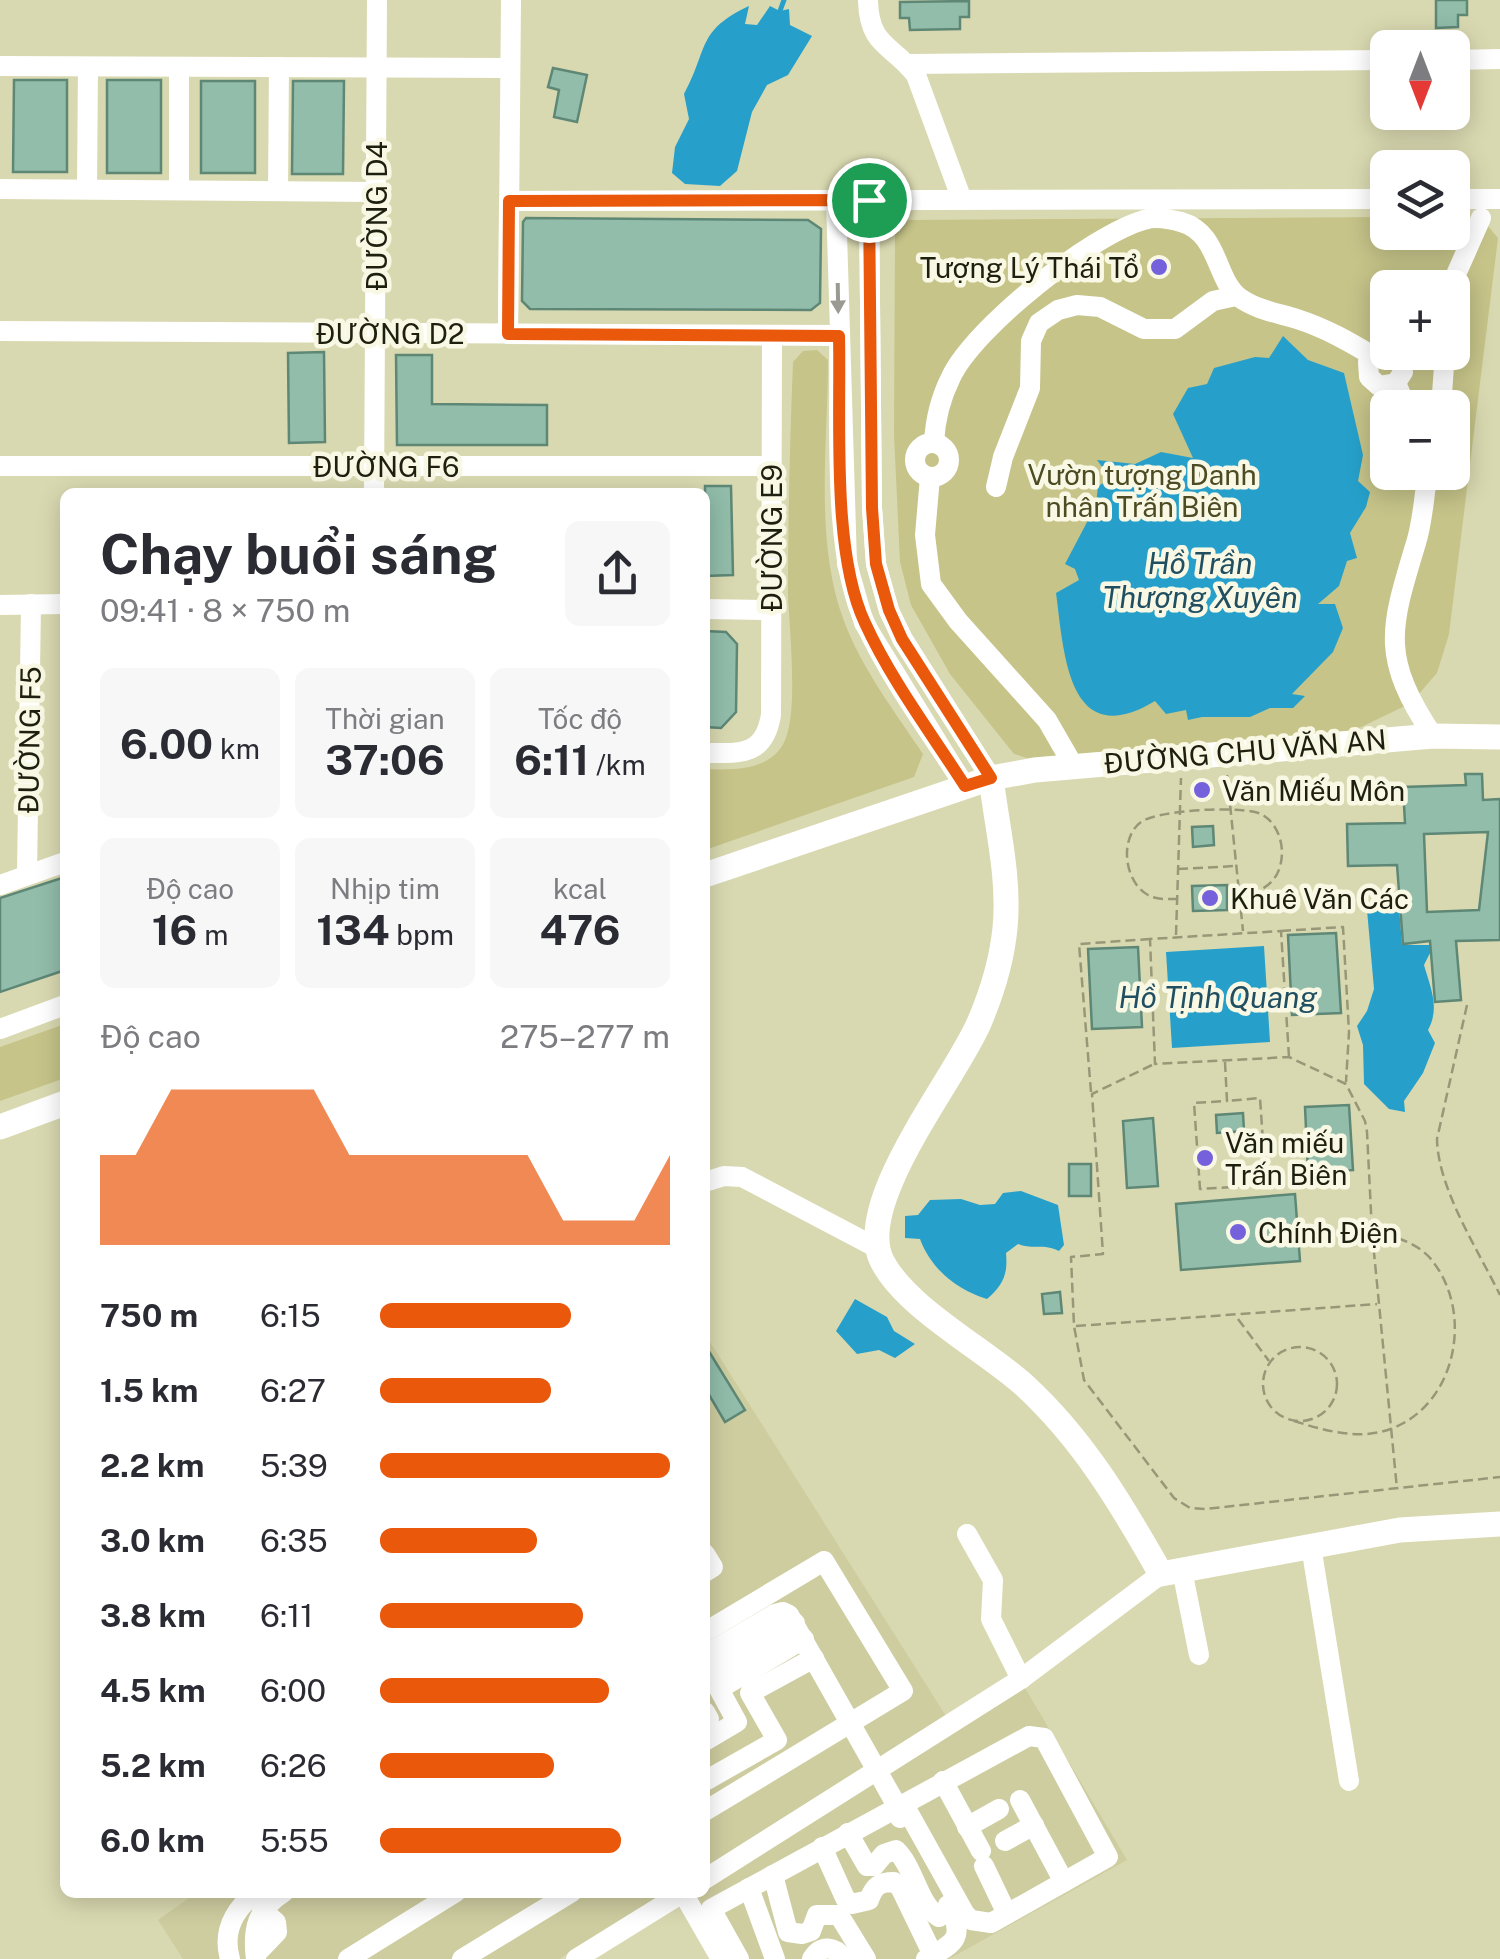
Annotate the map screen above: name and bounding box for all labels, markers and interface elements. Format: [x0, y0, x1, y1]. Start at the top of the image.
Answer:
north arrow [1370, 30, 1470, 130]
map controls [1370, 30, 1470, 490]
street label: ĐƯỜNG D4 [360, 141, 393, 291]
button: layers [1370, 150, 1470, 250]
pin [827, 158, 912, 243]
icon: arrive [842, 173, 897, 228]
place label: Tượng Lý Thái Tổ [920, 251, 1139, 284]
marker: Tượng Lý Thái Tổ [1148, 256, 1170, 278]
button: + [1370, 270, 1470, 370]
one-way arrow [831, 282, 847, 314]
street label: ĐƯỜNG D2 [315, 317, 465, 350]
button: − [1370, 390, 1470, 490]
street label: ĐƯỜNG F6 [313, 450, 459, 483]
park label: Vườn tượng Danh nhân Trấn Biên [1027, 458, 1257, 523]
street label: ĐƯỜNG E9 [755, 464, 788, 612]
button: share [565, 521, 670, 626]
text: Chạy buổi sáng [100, 522, 497, 586]
water label: Hồ Trần Thượng Xuyên [1102, 545, 1298, 615]
text: 09:41 · 8 × 750 m [100, 592, 351, 629]
street label: ĐƯỜNG F5 [11, 666, 47, 814]
text: Thời gian [325, 702, 445, 735]
text: Tốc độ [538, 702, 622, 735]
text: 6.00 [120, 719, 213, 768]
street label: ĐƯỜNG CHU VĂN AN [1102, 722, 1388, 780]
text: km [213, 732, 260, 765]
text: 37:06 [325, 735, 445, 784]
text: 6:11 [514, 735, 589, 784]
text: /km [589, 748, 646, 781]
place label: Văn Miếu Môn [1222, 774, 1405, 807]
marker: Văn Miếu Môn [1191, 779, 1213, 801]
text: Độ cao [146, 872, 234, 905]
text: Nhịp tim [330, 872, 440, 905]
text: kcal [553, 872, 607, 905]
place label: Khuê Văn Các [1230, 882, 1409, 915]
marker: Khuê Văn Các [1199, 887, 1221, 909]
text: 16 [152, 905, 197, 954]
text: 134 [316, 905, 389, 954]
text: 476 [539, 905, 621, 954]
text: m [197, 918, 228, 951]
text: bpm [389, 918, 454, 951]
water label: Hồ Tịnh Quang [1119, 979, 1318, 1015]
text: Độ cao [100, 1018, 201, 1055]
text: 275–277 m [500, 1018, 670, 1055]
place label: Văn miếu Trấn Biên [1225, 1126, 1347, 1191]
marker: Văn miếu Trấn Biên [1194, 1147, 1216, 1169]
place label: Chính Điện [1258, 1216, 1398, 1249]
marker: Chính Điện [1227, 1221, 1249, 1243]
text: 750 m [100, 1297, 198, 1334]
text: 6:15 [260, 1297, 321, 1334]
text: 1.5 km [100, 1372, 198, 1409]
text: 6:27 [260, 1372, 326, 1409]
text: 2.2 km [100, 1447, 204, 1484]
text: 5:39 [260, 1447, 328, 1484]
text: 3.0 km [100, 1522, 205, 1559]
text: 6:35 [260, 1522, 328, 1559]
text: 3.8 km [100, 1597, 206, 1634]
text: 6:11 [260, 1597, 313, 1634]
text: 4.5 km [100, 1672, 206, 1709]
text: 6:00 [260, 1672, 326, 1709]
text: 5.2 km [100, 1747, 206, 1784]
text: 6:26 [260, 1747, 327, 1784]
text: 6.0 km [100, 1822, 205, 1859]
text: 5:55 [260, 1822, 329, 1859]

